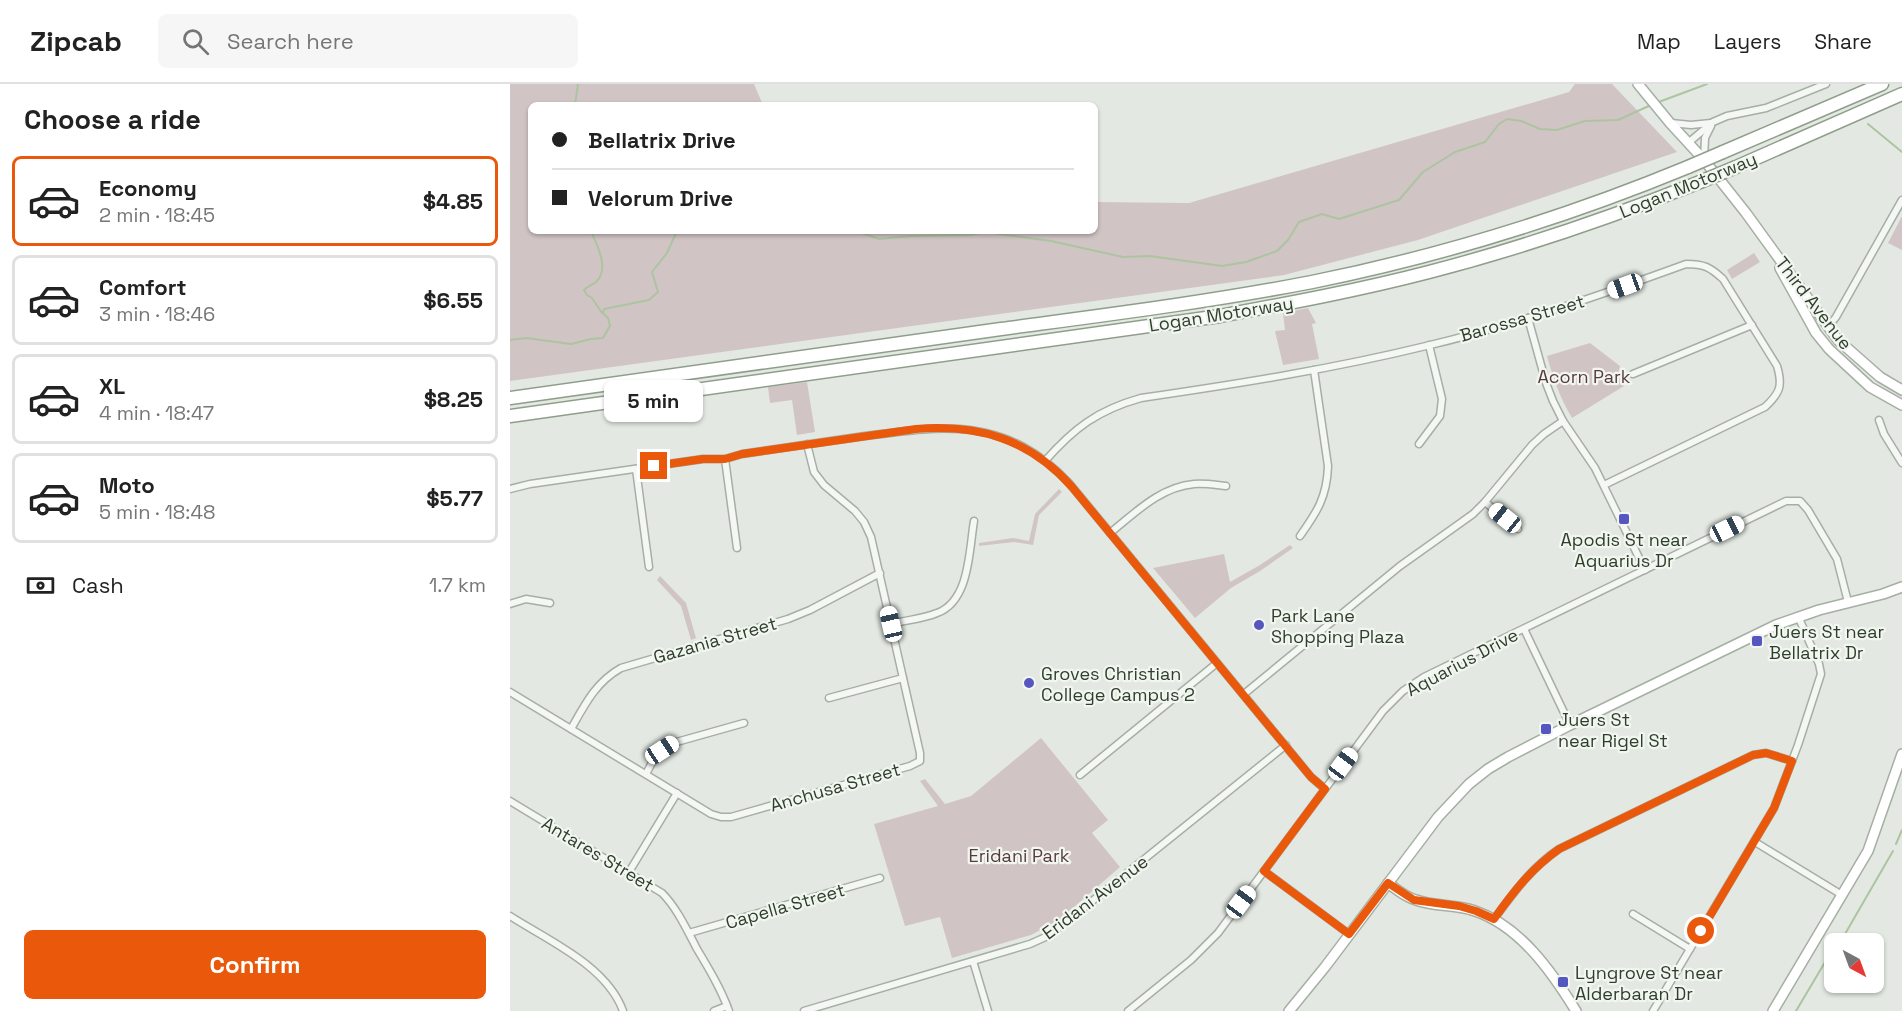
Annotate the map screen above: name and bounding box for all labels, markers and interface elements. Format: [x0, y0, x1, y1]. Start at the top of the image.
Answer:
search box [158, 14, 578, 68]
text: Zipcab [30, 23, 122, 59]
icon: search [179, 25, 212, 58]
text: Search here [227, 27, 354, 55]
text: Map [1637, 28, 1681, 55]
text: Layers [1714, 28, 1781, 55]
text: Share [1814, 28, 1872, 55]
text: Choose a ride [24, 102, 201, 137]
text: Bellatrix Drive [588, 126, 736, 154]
street label: Logan Motorway [1616, 147, 1760, 223]
icon: car [27, 174, 81, 228]
text: Economy [99, 174, 197, 202]
text: Velorum Drive [588, 184, 733, 212]
text: $4.85 [423, 187, 483, 215]
text: 2 min · 18:45 [99, 202, 215, 228]
street label: Third Avenue [1770, 252, 1858, 354]
car [1605, 271, 1645, 301]
icon: car [27, 273, 81, 327]
text: Comfort [99, 273, 187, 301]
text: $6.55 [423, 286, 483, 314]
street label: Barossa Street [1457, 289, 1587, 347]
street label: Logan Motorway [1147, 291, 1295, 337]
text: 3 min · 18:46 [99, 301, 215, 327]
park label: Acorn Park [1537, 365, 1631, 388]
icon: car [27, 372, 81, 426]
text: XL [99, 372, 125, 400]
callout: 5 min [604, 379, 704, 421]
text: $8.25 [424, 385, 483, 413]
text: 5 min [628, 388, 679, 414]
text: 4 min · 18:47 [99, 400, 214, 426]
route end [640, 452, 667, 479]
icon: car [27, 471, 81, 525]
text: Moto [99, 471, 155, 499]
text: $5.77 [426, 484, 483, 512]
text: 5 min · 18:48 [99, 499, 215, 525]
car [1485, 500, 1525, 536]
marker: Apodis St near Aquarius Dr [1617, 512, 1631, 526]
car [1707, 513, 1747, 545]
place label: Apodis St near Aquarius Dr [1561, 528, 1688, 572]
icon: cash [24, 569, 57, 602]
text: Cash [72, 571, 124, 599]
text: 1.7 km [429, 572, 486, 598]
car [878, 604, 904, 644]
place label: Park Lane Shopping Plaza [1271, 604, 1404, 648]
street label: Gazania Street [651, 611, 779, 669]
marker: Park Lane Shopping Plaza [1252, 618, 1266, 632]
place label: Juers St near Bellatrix Dr [1769, 620, 1885, 664]
street label: Aquarius Drive [1402, 623, 1522, 701]
marker: Juers St near Bellatrix Dr [1750, 634, 1764, 648]
place label: Groves Christian College Campus 2 [1041, 662, 1195, 706]
marker: Groves Christian College Campus 2 [1022, 676, 1036, 690]
place label: Juers St near Rigel St [1558, 708, 1668, 752]
marker: Juers St near Rigel St [1539, 722, 1553, 736]
car [642, 733, 682, 767]
car [1325, 744, 1361, 784]
street label: Anchusa Street [767, 757, 903, 817]
street label: Antares Street [538, 811, 658, 897]
park label: Eridani Park [969, 844, 1070, 867]
street label: Eridani Avenue [1037, 850, 1153, 944]
street label: Capella Street [723, 878, 847, 934]
car [1223, 882, 1259, 922]
route start [1687, 917, 1714, 944]
button: Confirm [24, 930, 486, 999]
north arrow [1824, 933, 1884, 993]
map controls [1824, 933, 1884, 993]
place label: Lyngrove St near Alderbaran Dr [1575, 961, 1723, 1005]
marker: Lyngrove St near Alderbaran Dr [1556, 975, 1570, 989]

